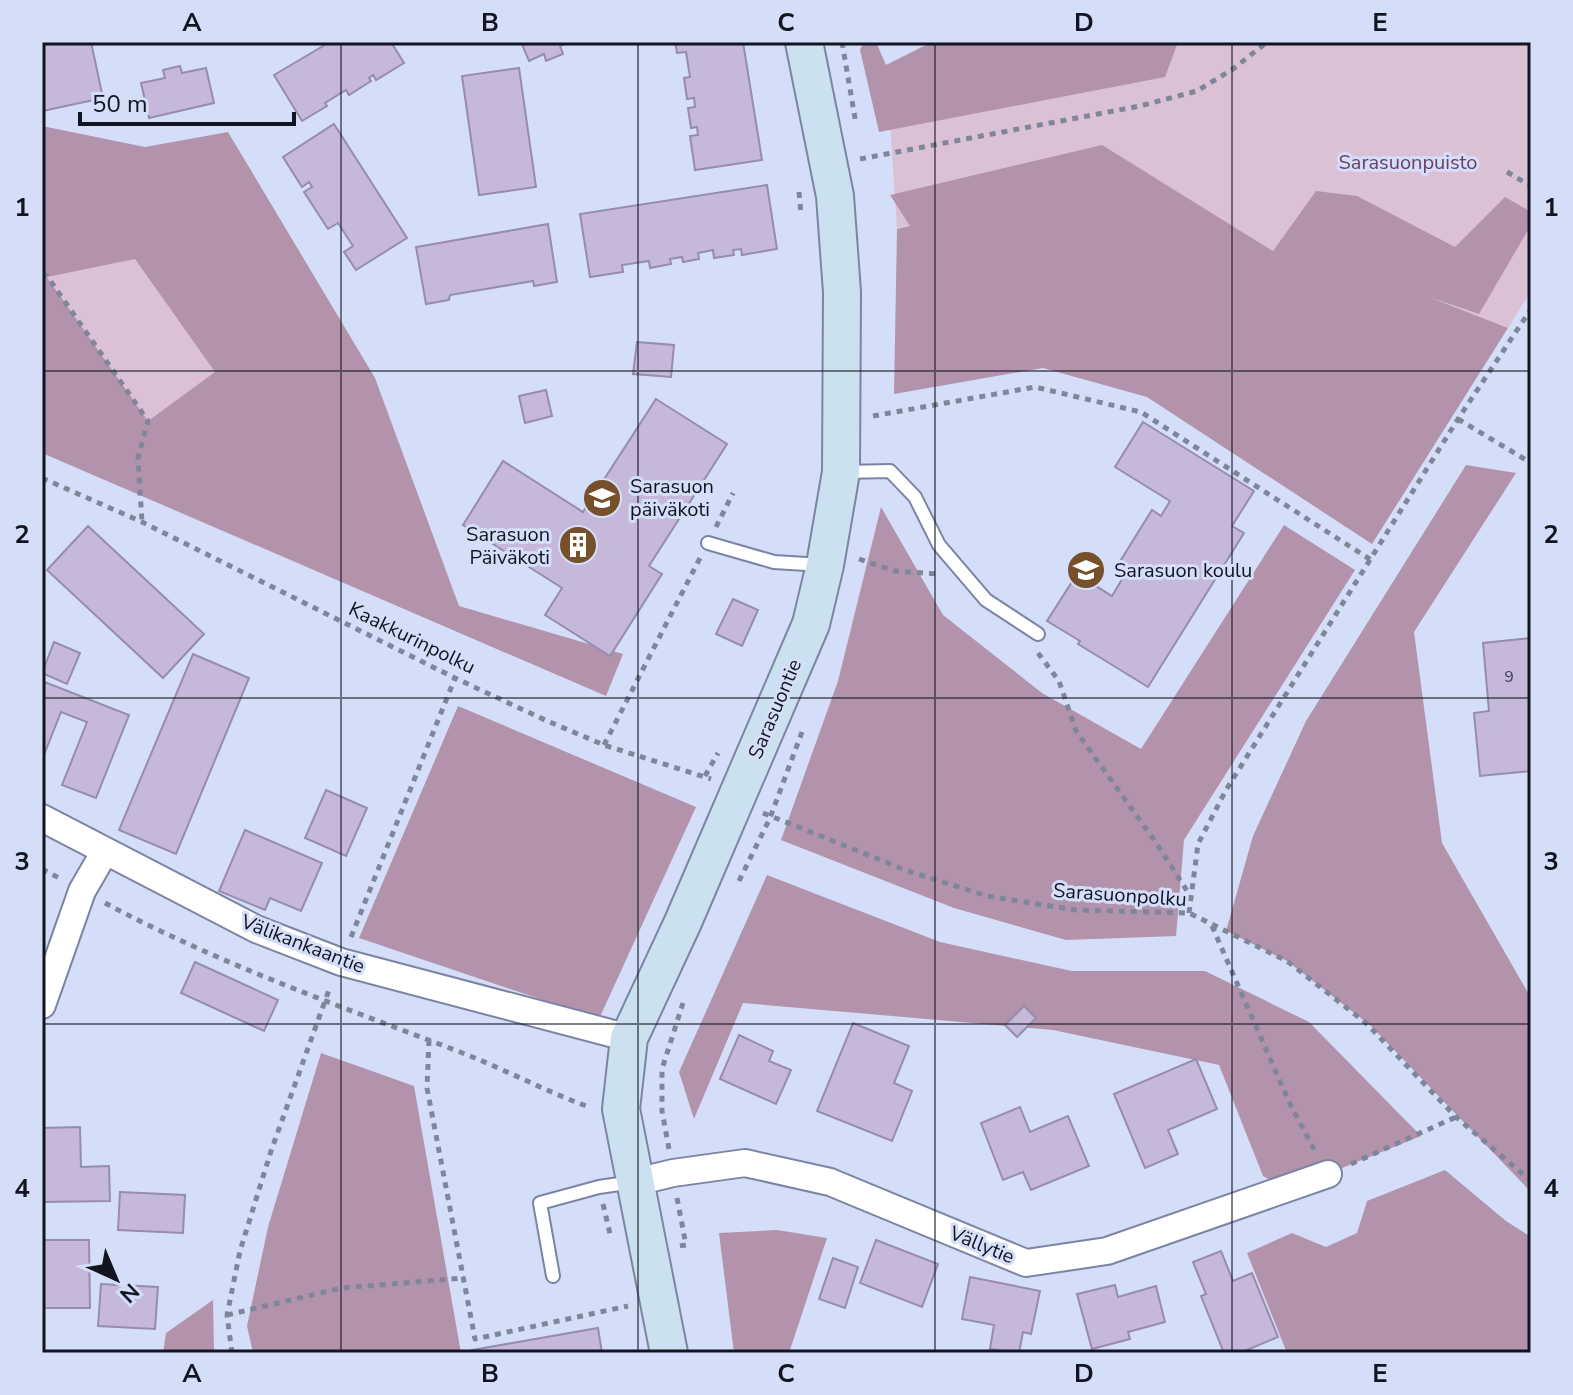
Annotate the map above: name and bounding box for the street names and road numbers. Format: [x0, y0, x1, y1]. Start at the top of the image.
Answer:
street label: Kaakkurinpolku [344, 596, 480, 680]
street label: Sarasuontie [742, 655, 808, 763]
street label: Sarasuonpolku [1052, 877, 1188, 913]
street label: Välikankaantie [236, 908, 369, 980]
street label: Vällytie [945, 1219, 1018, 1270]

